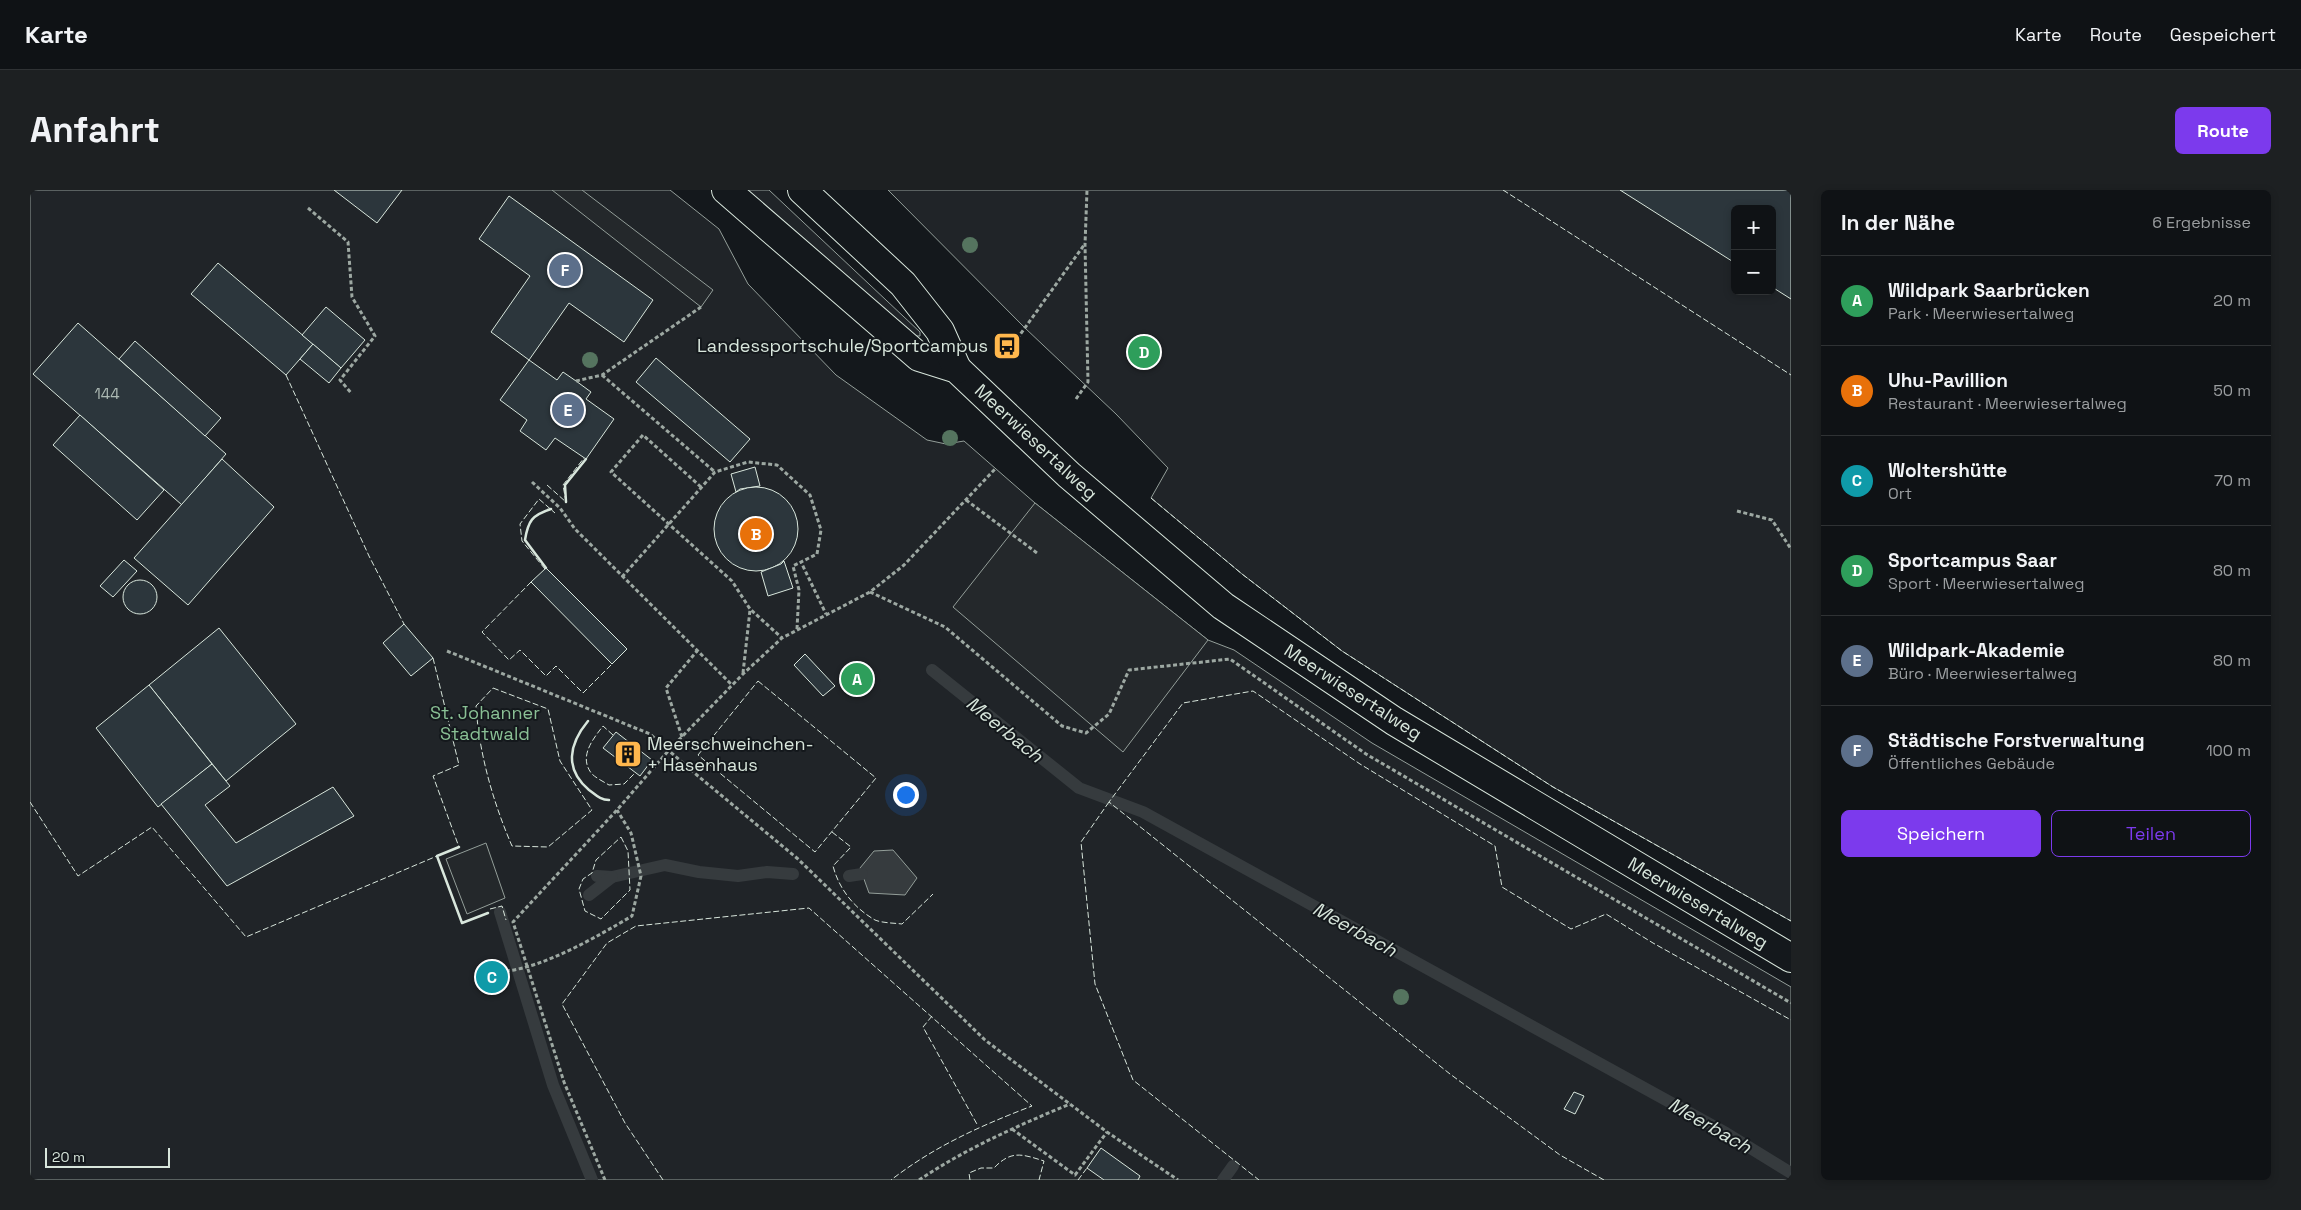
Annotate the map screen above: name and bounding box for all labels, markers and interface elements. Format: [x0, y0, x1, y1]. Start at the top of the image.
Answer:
text: Karte [25, 19, 88, 50]
text: Karte [2015, 23, 2062, 46]
text: Route [2090, 23, 2142, 46]
text: Gespeichert [2170, 23, 2276, 46]
button: Route [2175, 107, 2271, 154]
text: Anfahrt [30, 108, 160, 152]
map controls [1731, 205, 1776, 295]
button: + [1731, 205, 1776, 250]
text: In der Nähe [1841, 209, 1955, 236]
text: 6 Ergebnisse [2152, 212, 2251, 233]
button: − [1731, 250, 1776, 295]
pin: F [549, 251, 581, 289]
text: Wildpark Saarbrücken [1888, 278, 2090, 303]
text: A [1852, 290, 1862, 311]
text: 20 m [2213, 290, 2251, 311]
text: Park · Meerwiesertalweg [1888, 303, 2074, 324]
bus stop icon: Landessportschule/Sportcampus [992, 331, 1022, 361]
pin: D [1128, 333, 1160, 371]
place label: Landessportschule/Sportcampus [697, 334, 988, 357]
text: Uhu-Pavillion [1888, 368, 2008, 393]
street label: Meerwiesertalweg [970, 379, 1103, 504]
text: B [1852, 380, 1862, 401]
text: 50 m [2213, 380, 2251, 401]
house number: 144 [94, 384, 120, 403]
pin: E [552, 391, 584, 429]
text: Restaurant · Meerwiesertalweg [1888, 393, 2127, 414]
text: Woltershütte [1888, 458, 2007, 483]
text: C [1852, 470, 1862, 491]
text: 70 m [2214, 470, 2251, 491]
text: Ort [1888, 483, 1912, 504]
pin: B [740, 515, 772, 553]
text: Sportcampus Saar [1888, 548, 2057, 573]
text: D [1852, 560, 1862, 581]
text: 80 m [2213, 560, 2251, 581]
text: Sport · Meerwiesertalweg [1888, 573, 2084, 594]
street label: Meerwiesertalweg [1280, 638, 1426, 745]
text: Wildpark-Akademie [1888, 638, 2065, 663]
text: E [1853, 650, 1861, 671]
text: 80 m [2213, 650, 2251, 671]
pin: A [841, 660, 873, 698]
text: Büro · Meerwiesertalweg [1888, 663, 2077, 684]
water label: Meerbach [961, 691, 1049, 768]
park label: St. Johanner Stadtwald [430, 701, 540, 745]
text: Städtische Forstverwaltung [1888, 728, 2145, 753]
place label: Meerschweinchen- + Hasenhaus [647, 732, 814, 776]
building icon: Meerschweinchen- + Hasenhaus [613, 739, 643, 769]
text: F [1853, 740, 1861, 761]
text: 100 m [2206, 740, 2251, 761]
text: Öffentliches Gebäude [1888, 753, 2055, 774]
your location [893, 782, 919, 808]
button: Speichern [1841, 810, 2041, 857]
button: Teilen [2051, 810, 2251, 857]
street label: Meerwiesertalweg [1624, 852, 1773, 954]
water label: Meerbach [1308, 896, 1401, 963]
pin: C [476, 958, 508, 996]
water label: Meerbach [1664, 1092, 1756, 1159]
scale bar [45, 1145, 170, 1168]
text: 20 m [52, 1148, 85, 1166]

